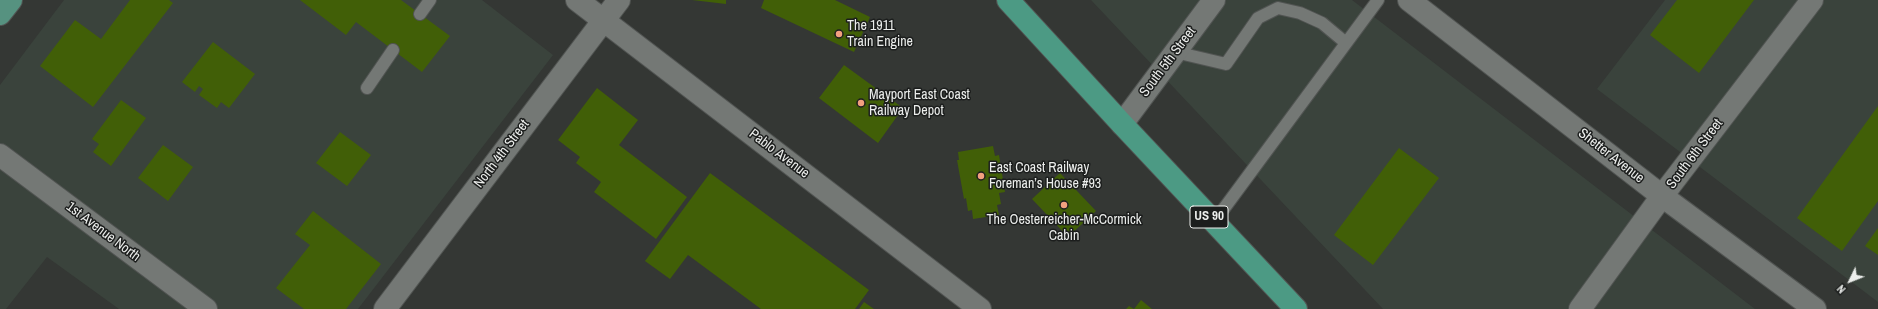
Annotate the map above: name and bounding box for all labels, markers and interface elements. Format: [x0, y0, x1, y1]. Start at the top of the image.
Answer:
place label: The 1911 Train Engine [847, 18, 913, 50]
street label: South 5th Street [1136, 24, 1200, 100]
marker: The 1911 Train Engine [834, 29, 844, 39]
place label: Mayport East Coast Railway Depot [869, 87, 970, 120]
marker: Mayport East Coast Railway Depot [856, 98, 866, 108]
street label: South 6th Street [1663, 116, 1727, 192]
street label: North 4th Street [471, 117, 533, 191]
street label: Shetter Avenue [1575, 125, 1647, 187]
street label: Pablo Avenue [745, 126, 813, 182]
place label: East Coast Railway Foreman’s House #93 [989, 160, 1101, 192]
marker: East Coast Railway Foreman’s House #93 [976, 171, 986, 181]
street label: 1st Avenue North [63, 199, 143, 265]
marker: The Oesterreicher-McCormick Cabin [1059, 200, 1069, 210]
road number: US 90 [1190, 206, 1228, 228]
place label: The Oesterreicher-McCormick Cabin [986, 212, 1142, 244]
north arrow [1830, 261, 1870, 301]
text: N [1834, 282, 1849, 296]

